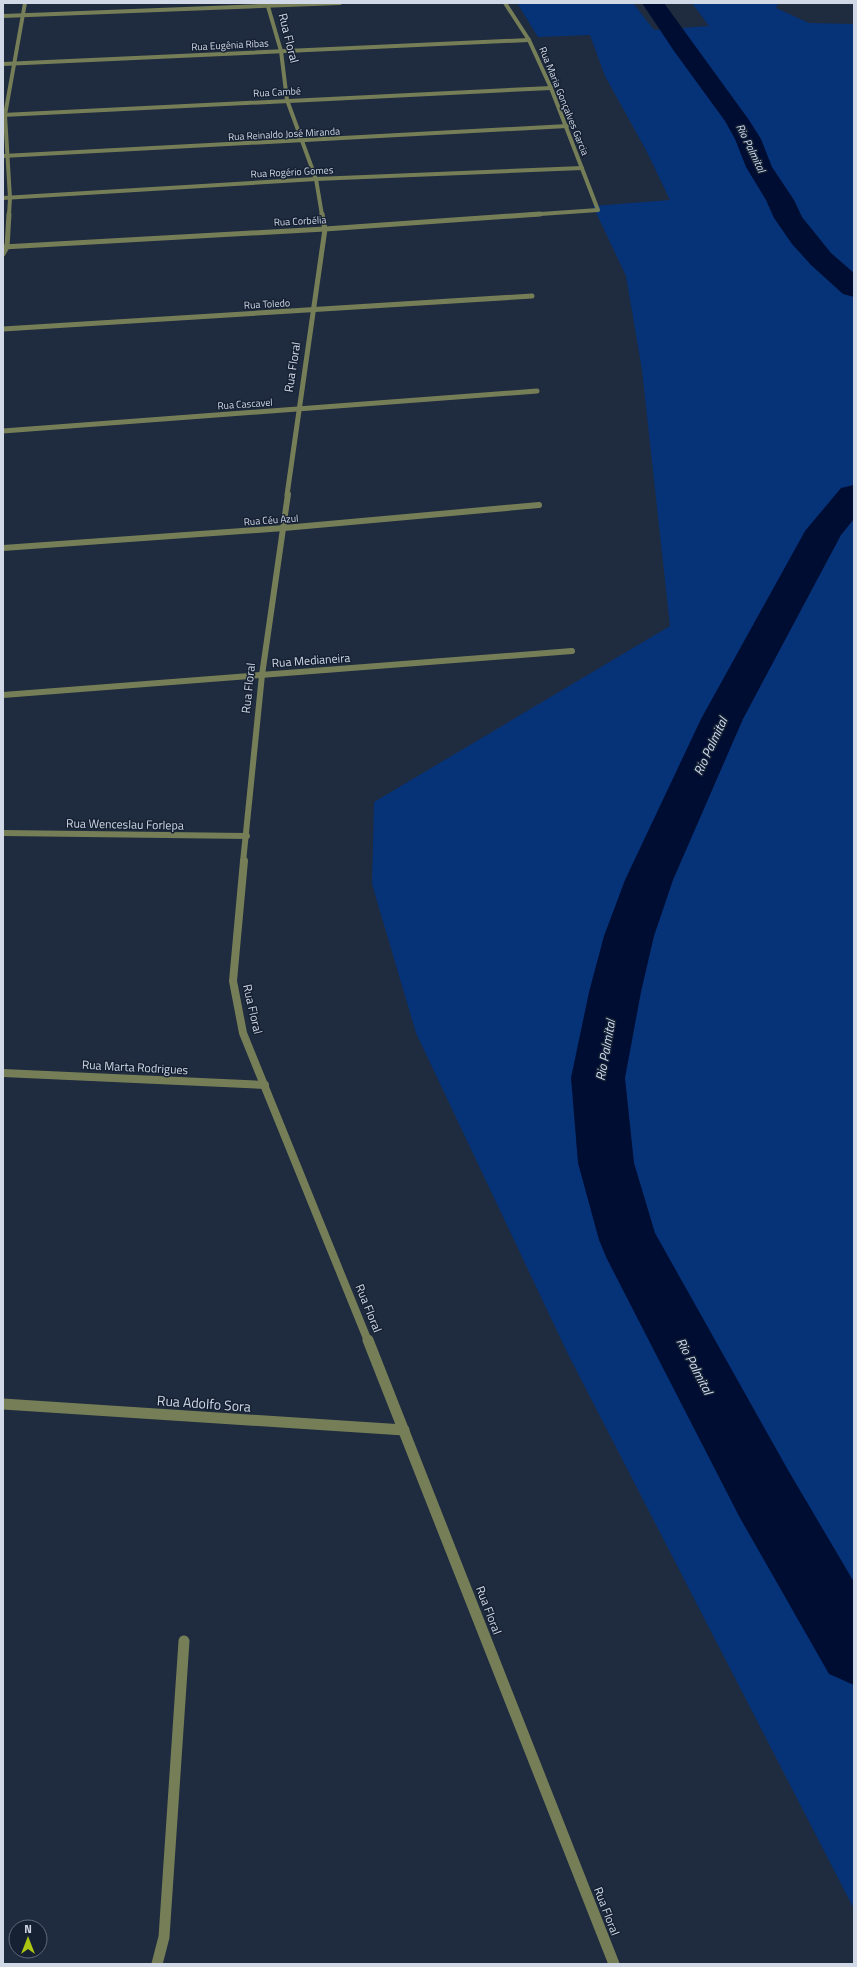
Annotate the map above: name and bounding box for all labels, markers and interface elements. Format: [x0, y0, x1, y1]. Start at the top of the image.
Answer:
street label: Rua Floral [274, 11, 304, 65]
street label: Rua Eugênia Ribas [191, 35, 270, 55]
street label: Rua Maria Gonçalves Garcia [535, 44, 593, 158]
street label: Rua Cambé [253, 83, 301, 101]
water label: Rio Palmital [732, 121, 770, 176]
street label: Rua Reinaldo José Miranda [228, 124, 340, 144]
street label: Rua Rogério Gomes [250, 162, 334, 182]
street label: Rua Corbélia [273, 212, 327, 230]
street label: Rua Toledo [244, 295, 290, 313]
street label: Rua Floral [279, 340, 305, 394]
street label: Rua Cascavel [217, 395, 273, 413]
street label: Rua Céu Azul [243, 511, 299, 529]
street label: Rua Medianeira [271, 648, 351, 672]
street label: Rua Floral [236, 662, 260, 714]
water label: Rio Palmital [688, 712, 733, 778]
street label: Rua Wenceslau Forlepa [66, 813, 184, 835]
street label: Rua Floral [238, 982, 268, 1036]
water label: Rio Palmital [590, 1016, 621, 1082]
street label: Rua Marta Rodrigues [81, 1055, 189, 1079]
street label: Rua Floral [351, 1281, 387, 1335]
water label: Rio Palmital [672, 1334, 719, 1400]
street label: Rua Adolfo Sora [156, 1389, 252, 1417]
street label: Rua Floral [471, 1583, 507, 1637]
street label: Rua Floral [589, 1884, 625, 1938]
north arrow [8, 1919, 48, 1959]
text: N [24, 1921, 32, 1937]

